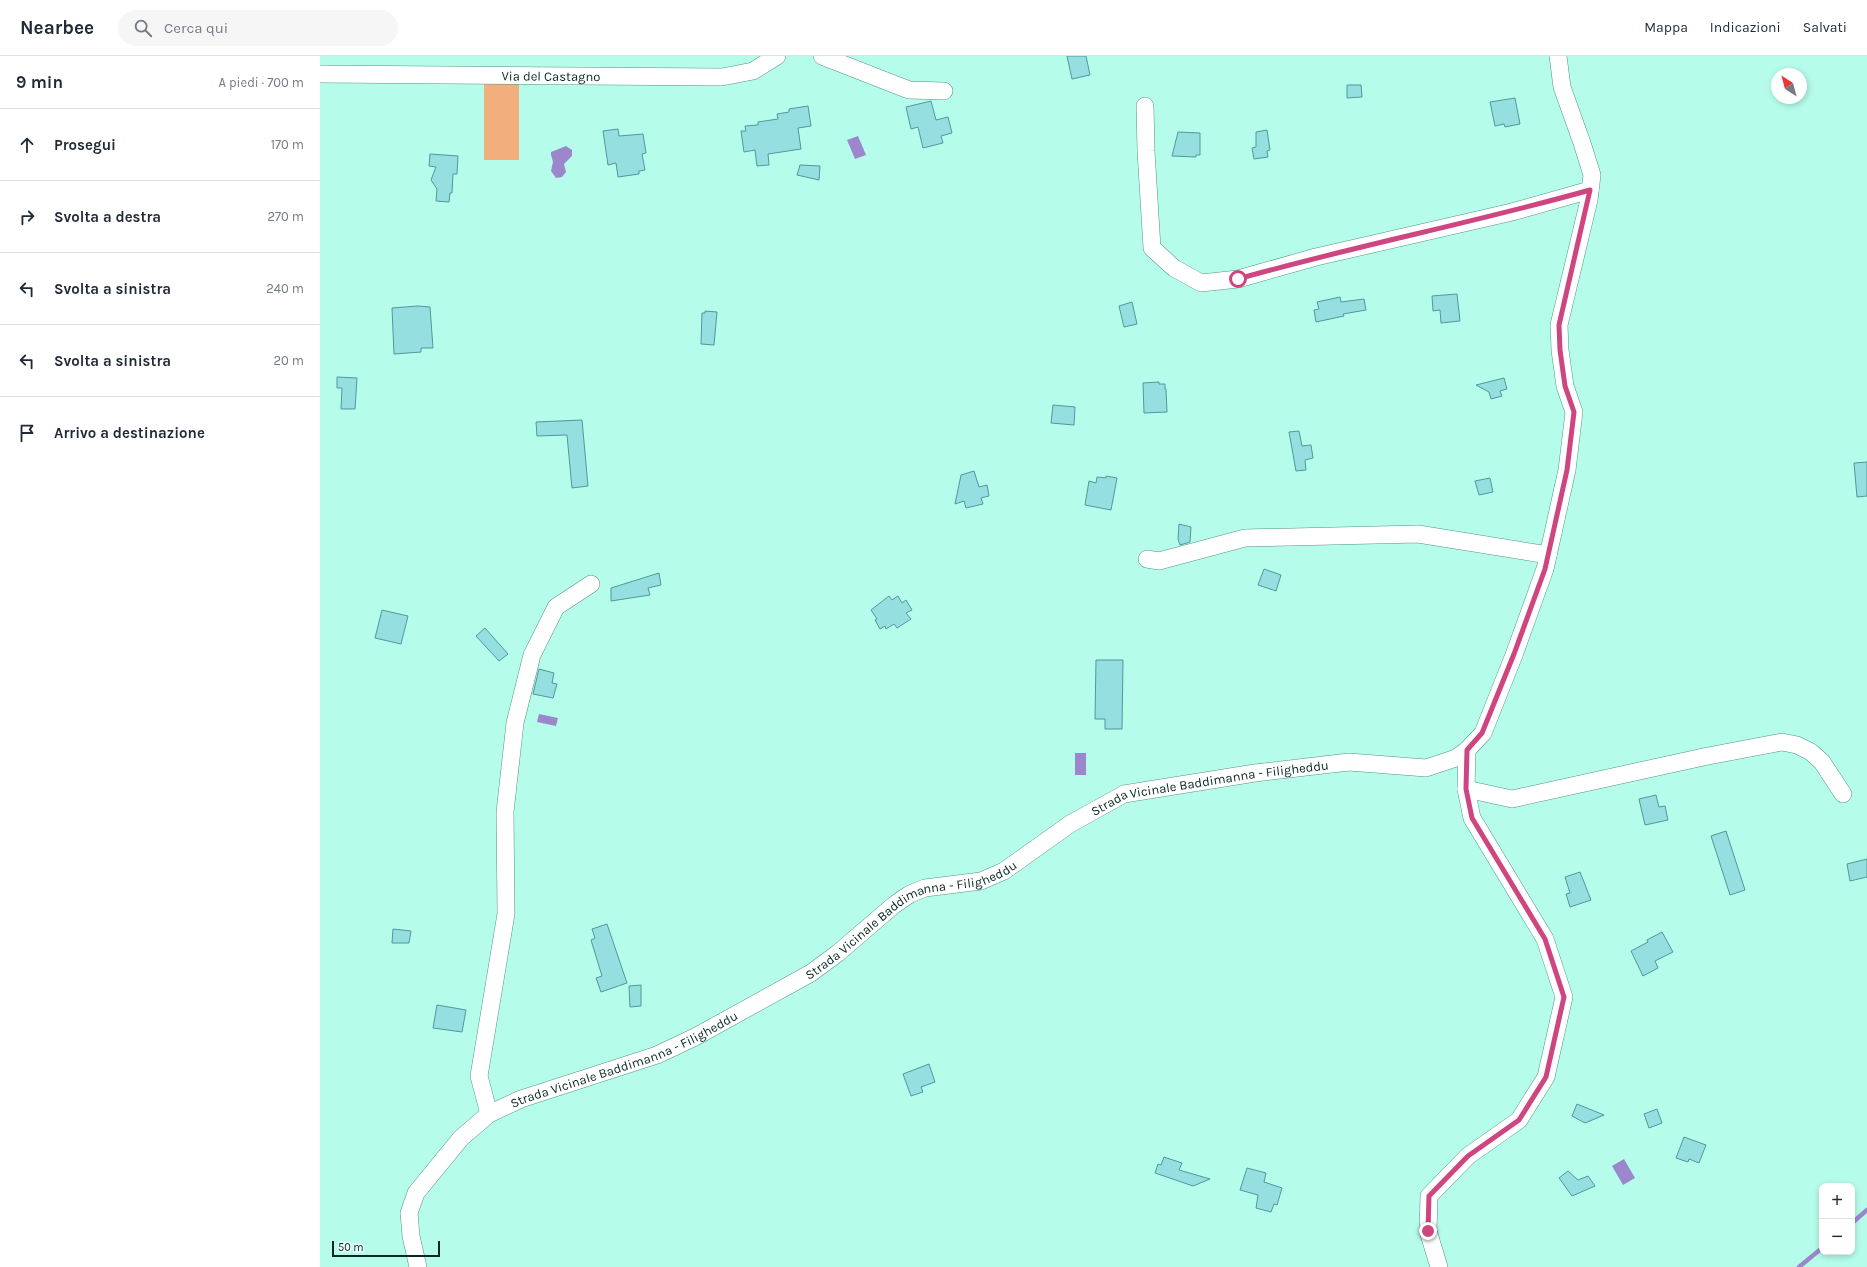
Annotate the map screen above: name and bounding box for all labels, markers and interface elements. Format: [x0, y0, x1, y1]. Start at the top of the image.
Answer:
search box [118, 10, 398, 46]
text: Nearbee [20, 17, 94, 39]
icon: search [132, 17, 154, 39]
text: Cerca qui [164, 19, 228, 37]
text: Mappa [1644, 19, 1688, 36]
text: Indicazioni [1710, 19, 1781, 36]
text: Salvati [1803, 19, 1847, 36]
street label: Via del Castagno [501, 68, 601, 84]
north arrow [1771, 68, 1807, 104]
text: 9 min [16, 72, 63, 92]
text: A piedi · 700 m [218, 75, 304, 90]
icon: ahead [16, 134, 38, 156]
text: Prosegui [54, 136, 116, 154]
text: 170 m [271, 137, 304, 152]
icon: right [16, 206, 38, 228]
text: Svolta a destra [54, 208, 161, 226]
text: 270 m [267, 209, 304, 224]
route start [1229, 270, 1247, 288]
icon: left [16, 278, 38, 300]
text: Svolta a sinistra [54, 280, 171, 298]
text: 240 m [266, 281, 304, 296]
icon: left [16, 350, 38, 372]
text: Svolta a sinistra [54, 352, 171, 370]
text: 20 m [274, 353, 304, 368]
icon: arrive [16, 422, 38, 444]
text: Arrivo a destinazione [54, 424, 205, 442]
street label: Strada Vicinale Baddimanna - Filigheddu [1088, 757, 1329, 818]
street label: Strada Vicinale Baddimanna - Filigheddu [802, 857, 1019, 982]
street label: Strada Vicinale Baddimanna - Filigheddu [508, 1007, 740, 1111]
map controls [1819, 1183, 1855, 1255]
button: + [1819, 1183, 1855, 1219]
button: − [1819, 1219, 1855, 1255]
route end [1419, 1222, 1437, 1240]
scale bar [332, 1239, 440, 1258]
text: 50 m [338, 1241, 364, 1254]

